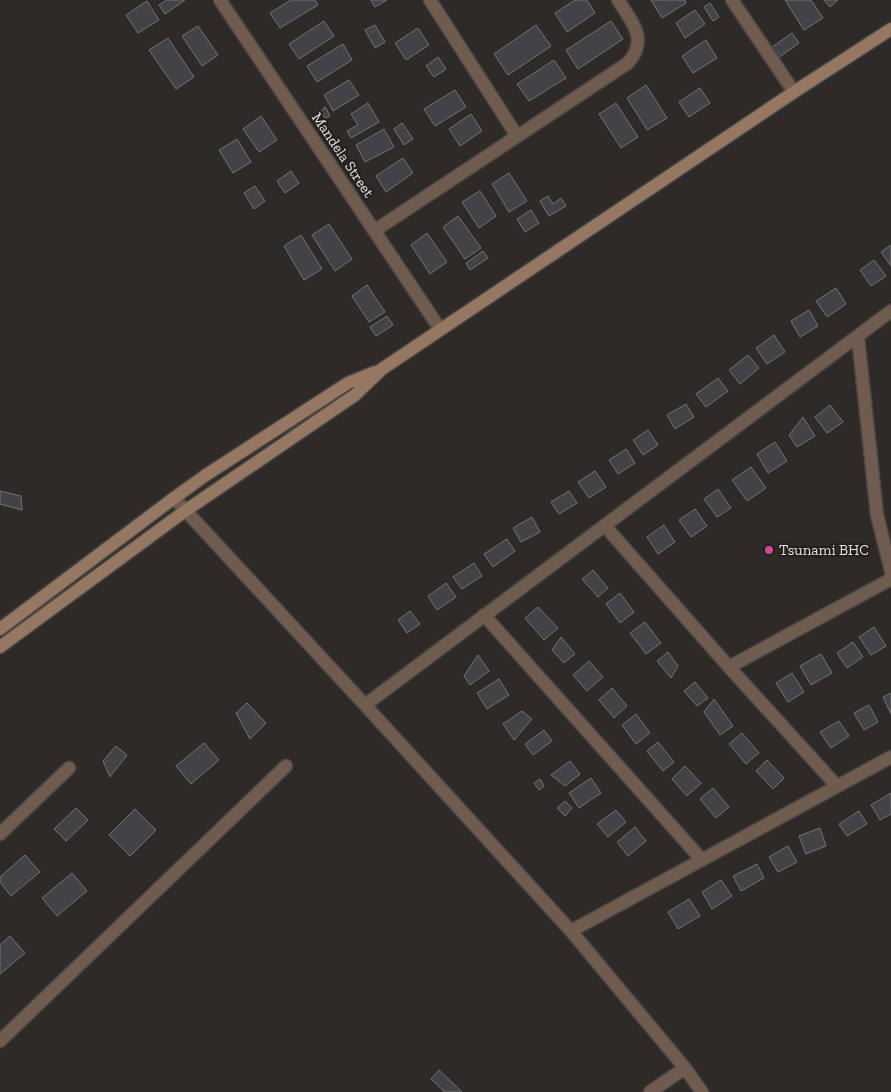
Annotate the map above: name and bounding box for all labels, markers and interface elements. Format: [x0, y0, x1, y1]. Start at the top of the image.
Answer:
street label: Mandela Street [308, 109, 378, 201]
place label: Tsunami BHC [779, 541, 869, 559]
marker: Tsunami BHC [763, 544, 775, 556]

